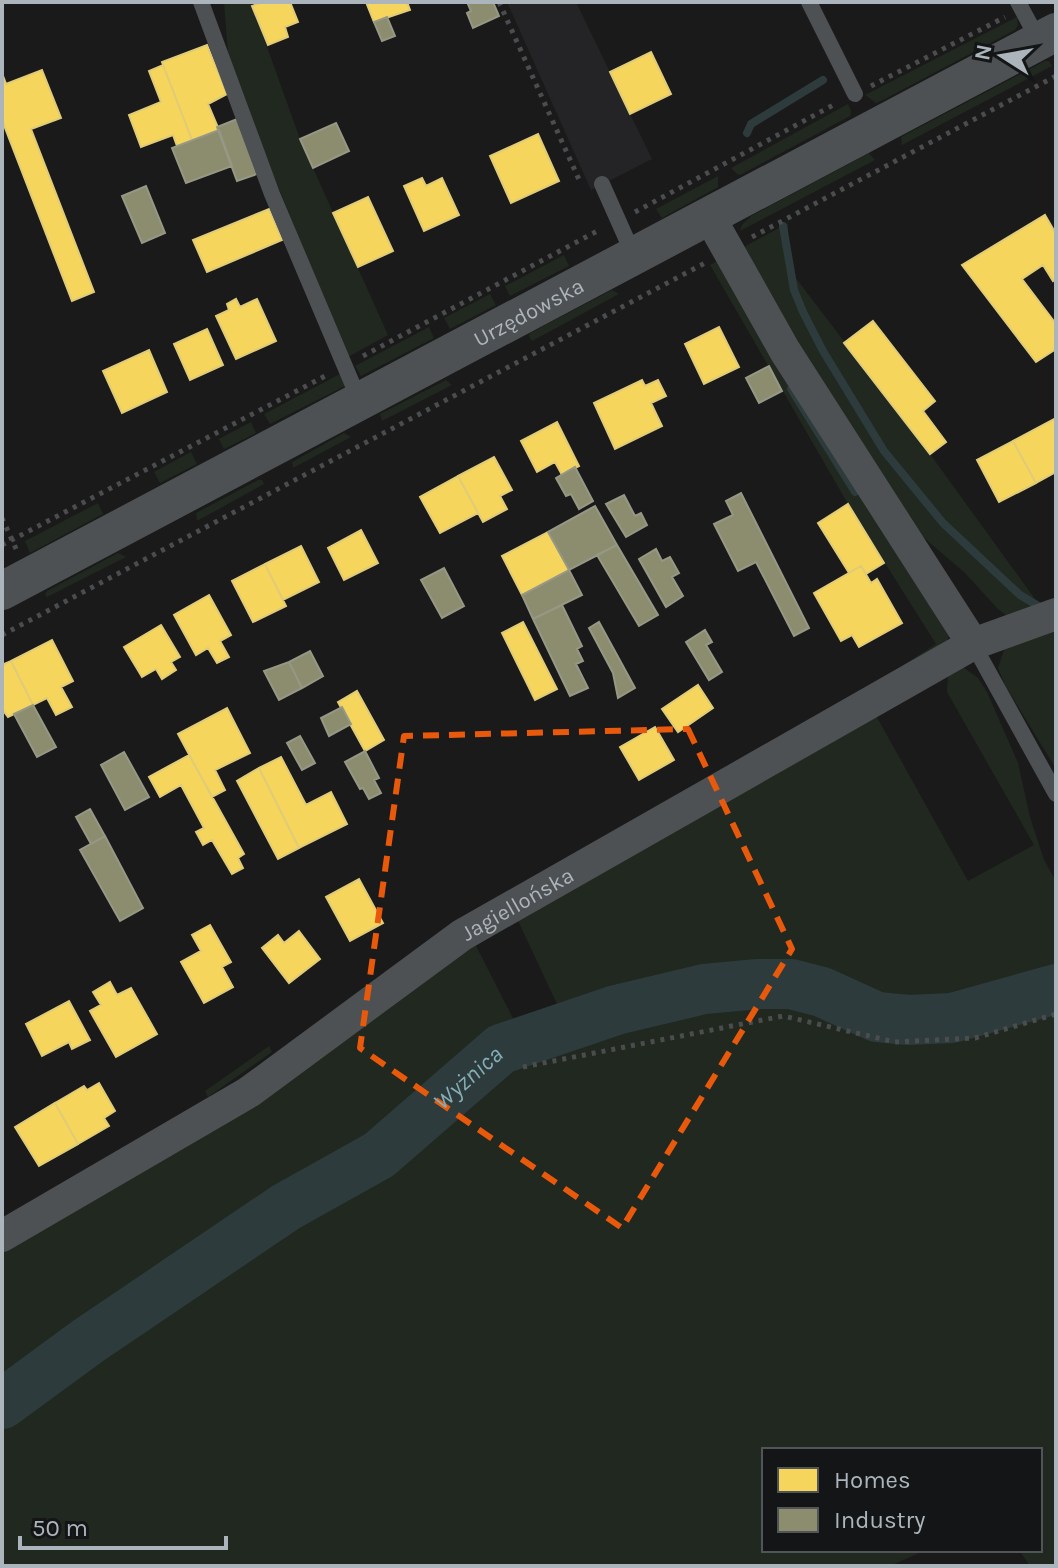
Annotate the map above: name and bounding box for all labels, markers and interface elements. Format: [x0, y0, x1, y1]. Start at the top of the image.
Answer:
north arrow [962, 16, 1042, 96]
text: N [969, 42, 998, 63]
street label: Urzędowska [469, 273, 589, 353]
street label: Jagiellońska [457, 862, 578, 947]
water label: Wyżnica [427, 1040, 508, 1115]
legend [762, 1448, 1042, 1552]
text: Homes [834, 1466, 911, 1494]
scale bar [20, 1500, 226, 1550]
text: Industry [834, 1506, 925, 1534]
text: 50 m [32, 1514, 88, 1542]

